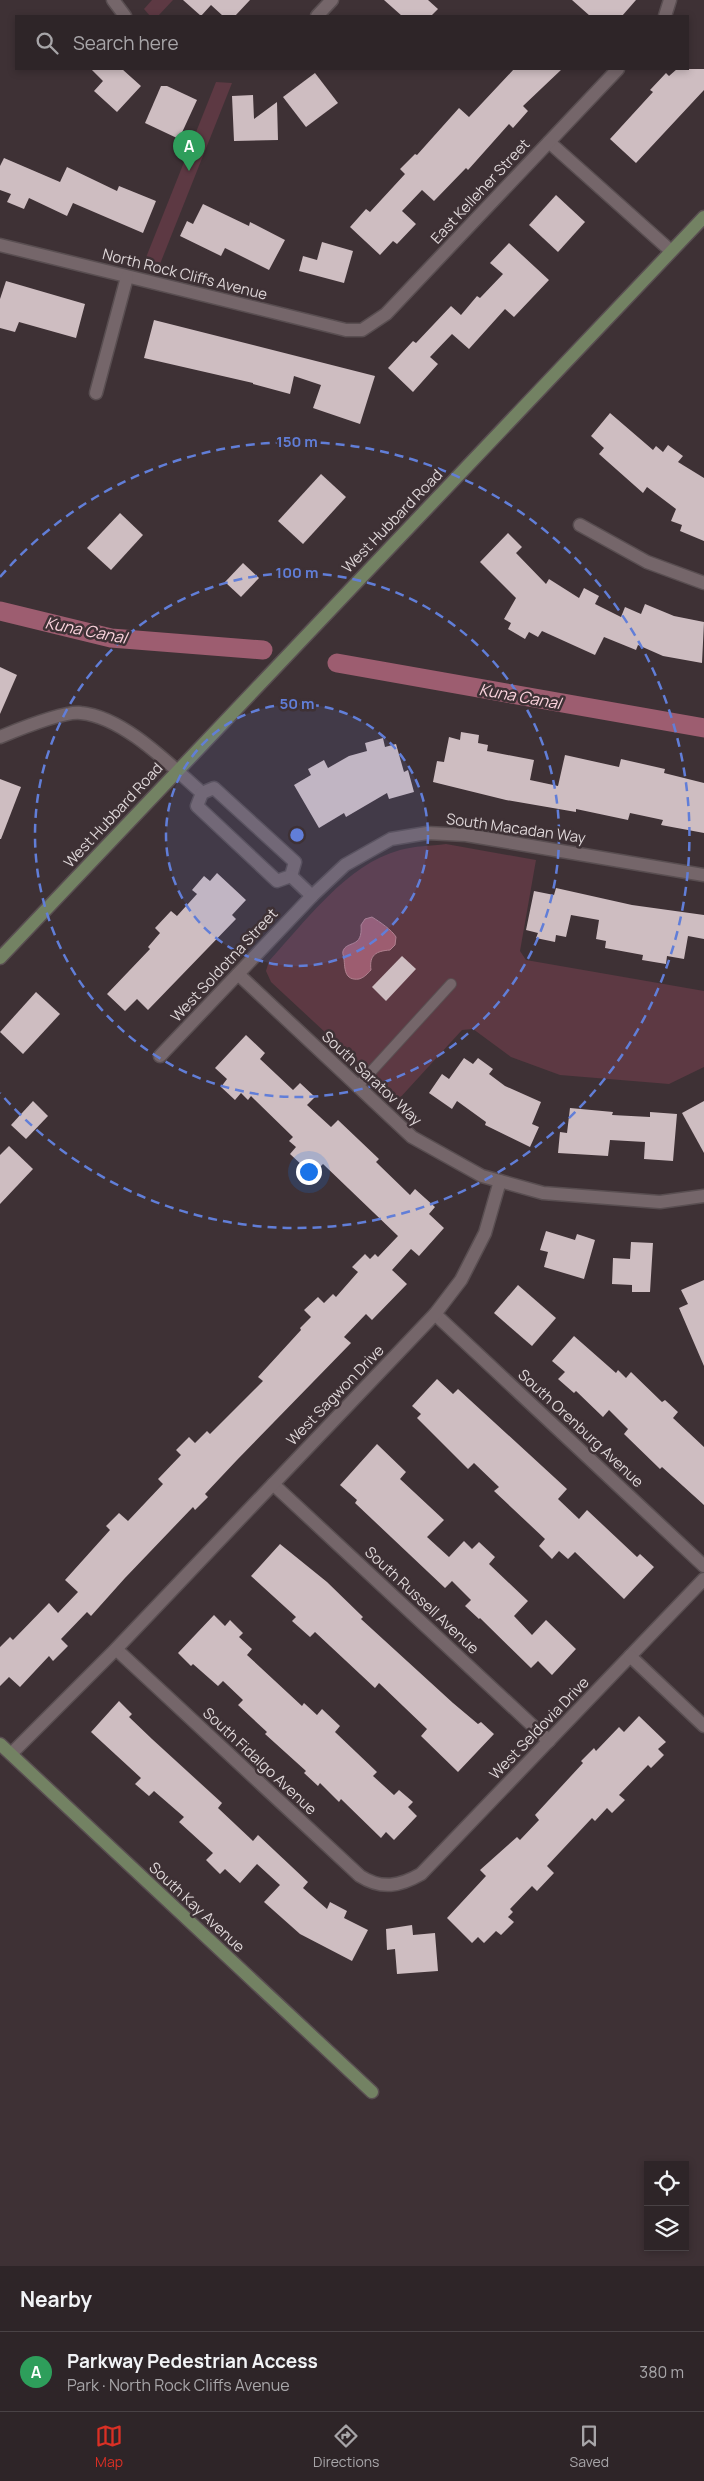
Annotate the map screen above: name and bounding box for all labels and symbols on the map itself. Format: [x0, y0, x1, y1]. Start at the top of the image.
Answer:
pin: A [173, 130, 205, 171]
street label: East Kelleher Street [426, 134, 534, 248]
street label: North Rock Cliffs Avenue [100, 243, 270, 305]
text: 150 m [276, 431, 318, 452]
street label: West Hubbard Road [337, 465, 447, 577]
text: 100 m [276, 562, 318, 583]
water label: Kuna Canal [43, 611, 131, 649]
water label: Kuna Canal [477, 678, 565, 714]
text: 50 m [279, 693, 315, 714]
street label: West Hubbard Road [59, 758, 167, 872]
street label: South Macadan Way [445, 808, 587, 848]
centre of rings [288, 826, 306, 844]
street label: West Soldotna Street [166, 904, 282, 1026]
street label: South Saratov Way [317, 1026, 427, 1130]
your location [296, 1159, 322, 1185]
street label: West Sagwon Drive [281, 1340, 389, 1450]
street label: South Orenburg Avenue [514, 1364, 649, 1492]
street label: South Russell Avenue [360, 1541, 484, 1659]
street label: West Seldovia Drive [484, 1672, 594, 1784]
street label: South Fidalgo Avenue [198, 1703, 322, 1820]
street label: South Kay Avenue [144, 1857, 250, 1957]

